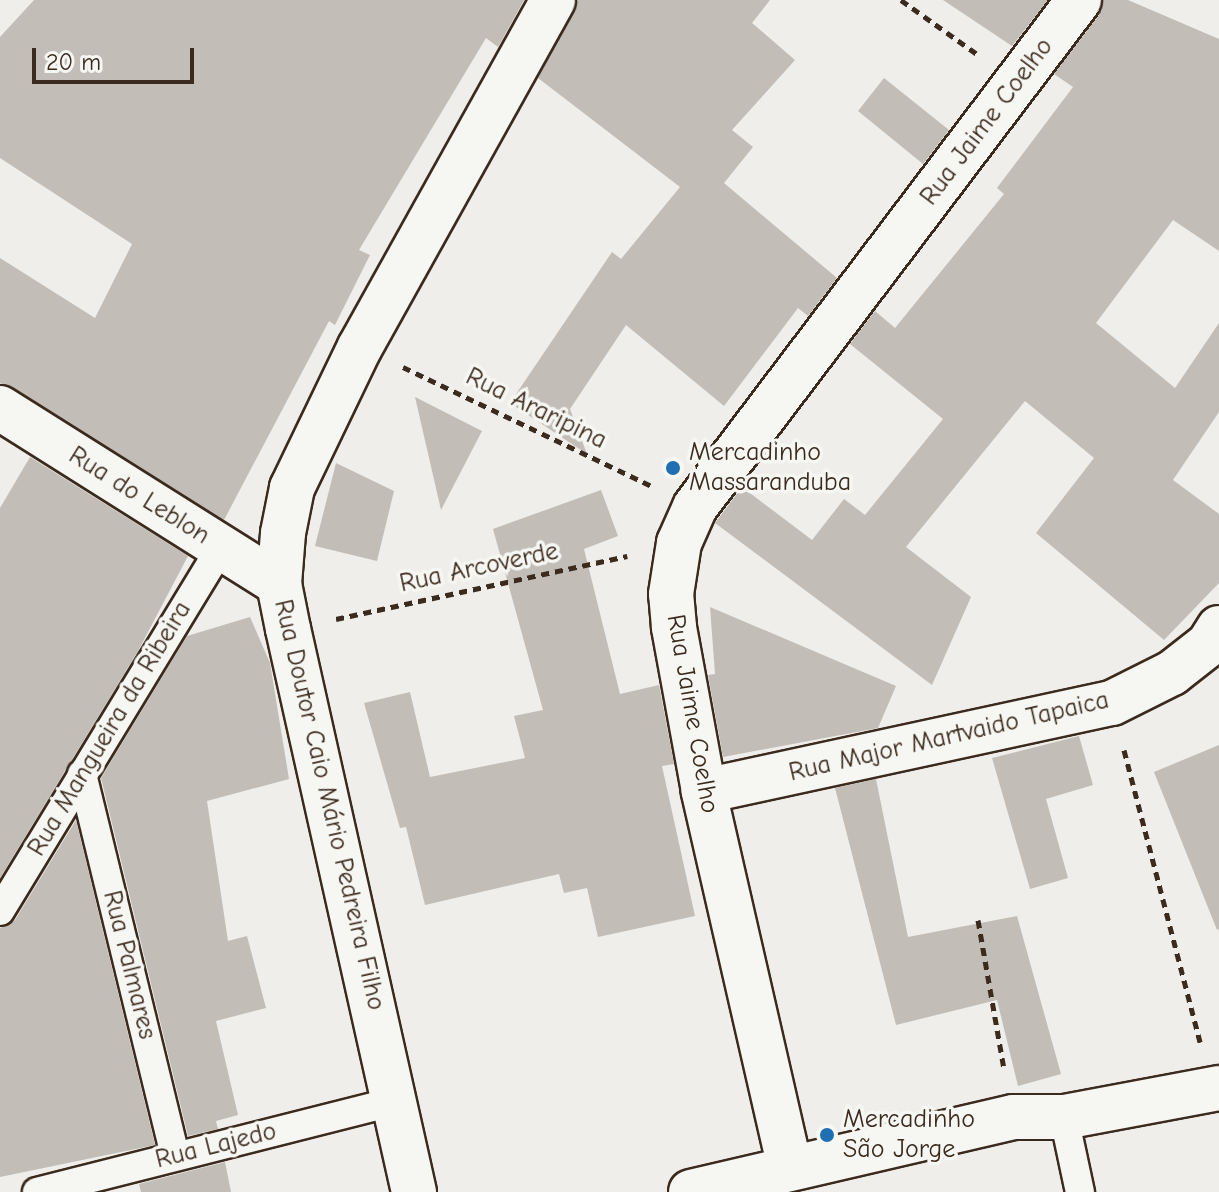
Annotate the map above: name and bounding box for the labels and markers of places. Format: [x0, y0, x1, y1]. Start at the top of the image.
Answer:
place label: Mercadinho Massaranduba [689, 437, 851, 498]
marker: Mercadinho Massaranduba [664, 459, 682, 477]
place label: Mercadinho São Jorge [843, 1104, 975, 1166]
marker: Mercadinho São Jorge [818, 1126, 836, 1144]

